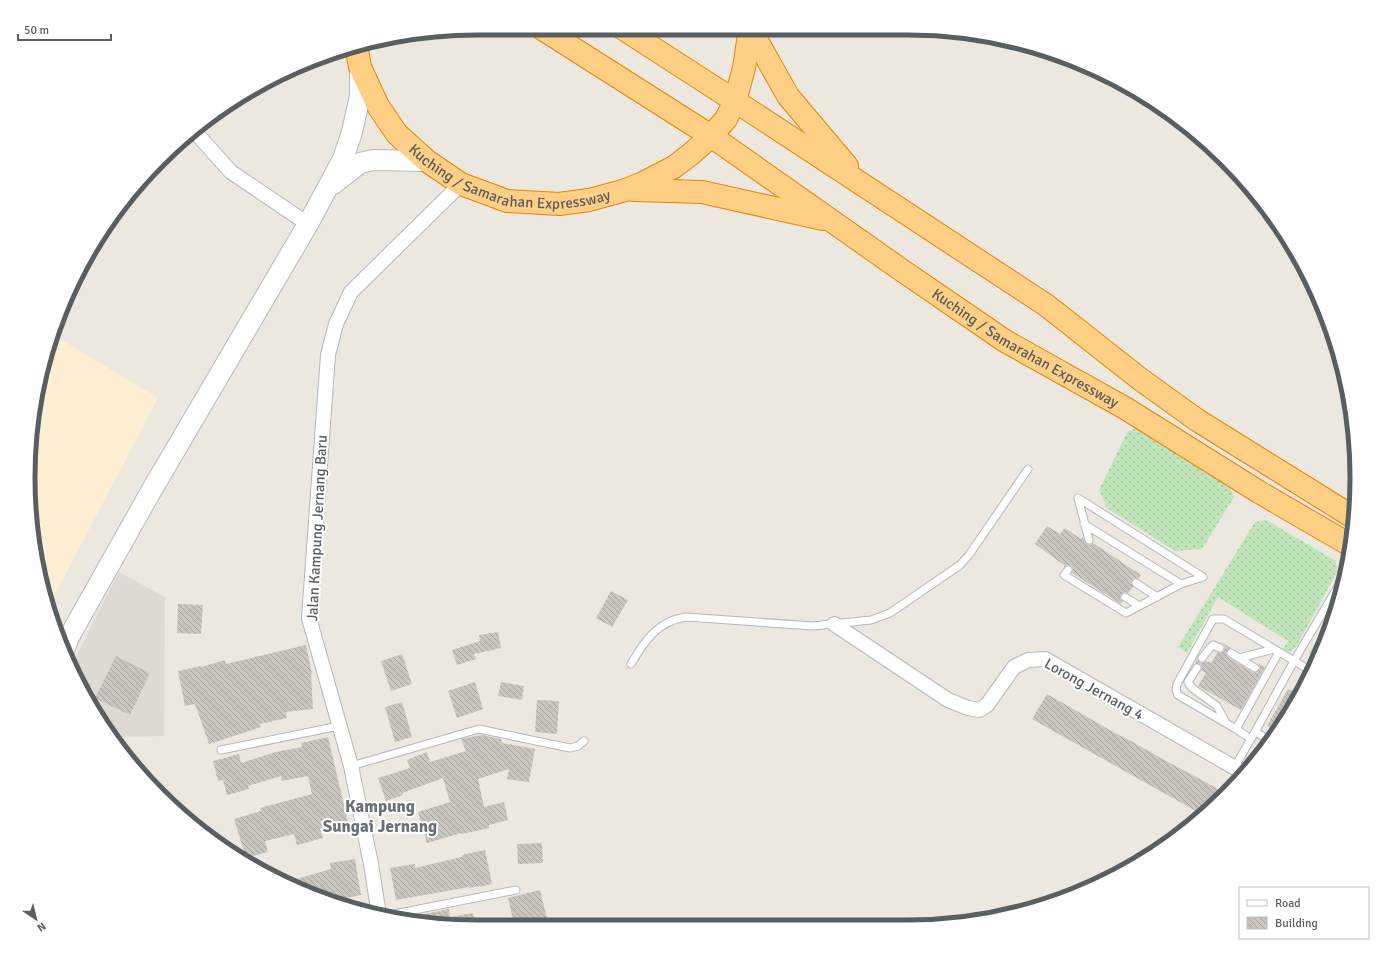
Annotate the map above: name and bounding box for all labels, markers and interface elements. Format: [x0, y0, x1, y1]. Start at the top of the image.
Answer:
scale bar [18, 16, 111, 42]
text: 50 m [24, 23, 49, 38]
street label: Kuching / Samarahan Expressway [405, 140, 612, 213]
street label: Kuching / Samarahan Expressway [929, 285, 1122, 412]
street label: Jalan Kampung Jernang Baru [303, 434, 331, 622]
street label: Lorong Jernang 4 [1041, 654, 1147, 724]
district label: Kampung Sungai Jernang [323, 796, 437, 837]
legend [1239, 887, 1369, 939]
text: Road [1275, 896, 1301, 911]
north arrow [16, 899, 56, 939]
text: Building [1275, 916, 1318, 931]
text: N [35, 919, 48, 934]

